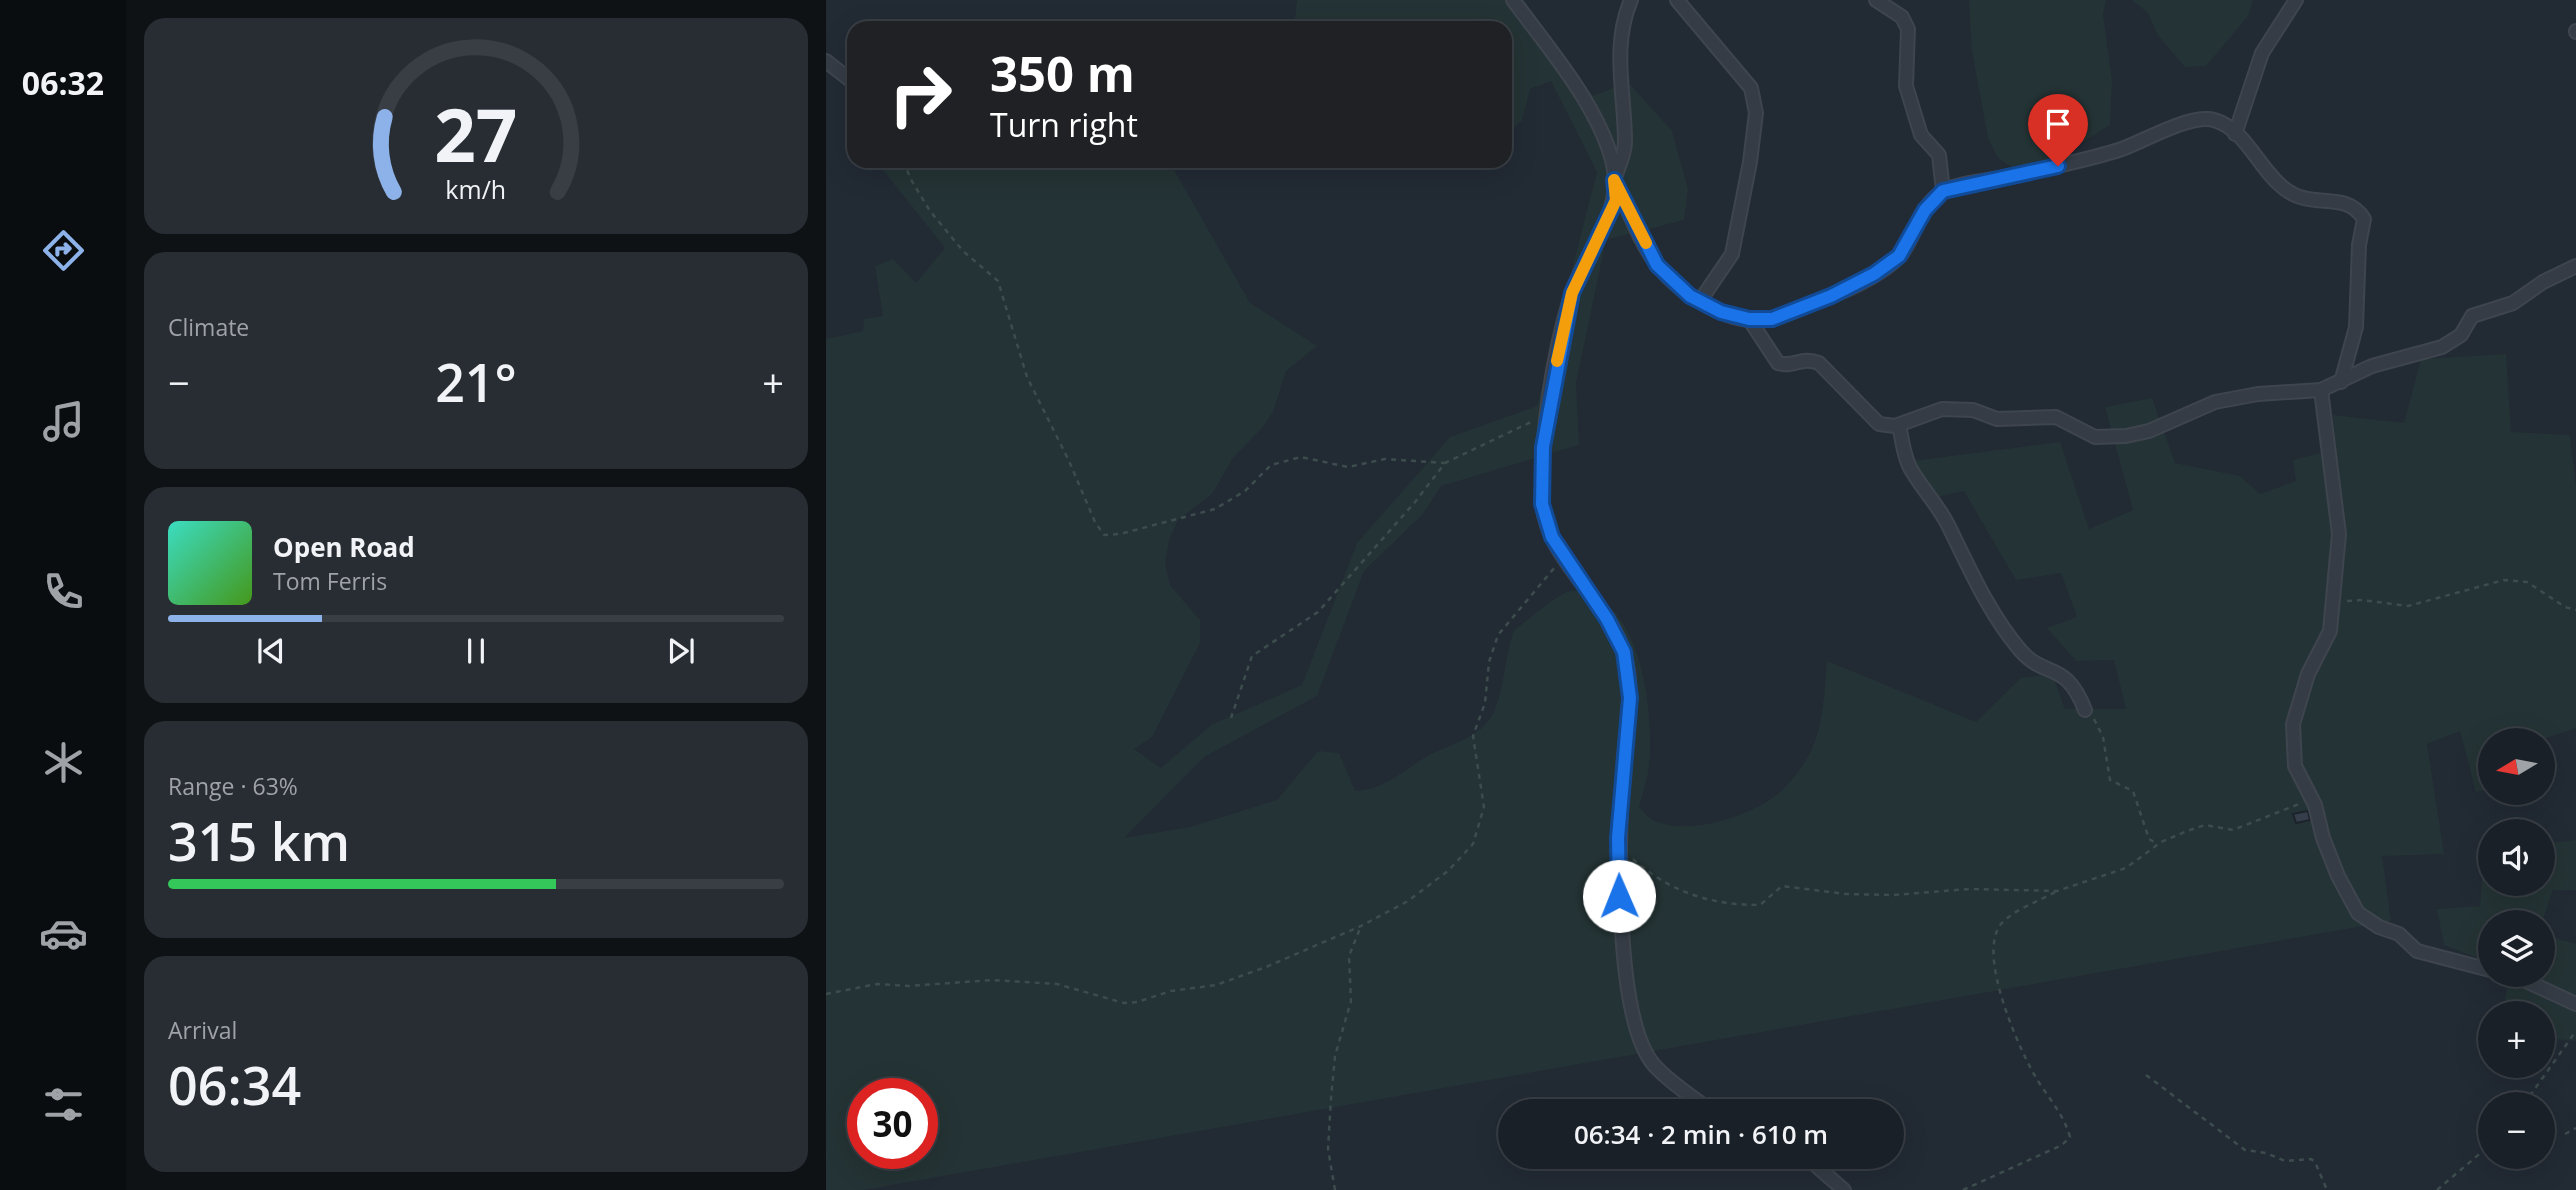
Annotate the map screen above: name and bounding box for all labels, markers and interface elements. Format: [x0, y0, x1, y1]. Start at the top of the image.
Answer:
text: 350 m [990, 40, 1135, 106]
icon: right [875, 49, 966, 140]
text: 06:32 [22, 61, 104, 104]
text: 27 [434, 85, 518, 184]
pin [2028, 94, 2088, 166]
text: Turn right [990, 103, 1138, 146]
icon: arrive [2039, 105, 2077, 143]
text: km/h [446, 172, 506, 206]
icon: directions [39, 226, 88, 275]
text: Climate [168, 311, 249, 343]
text: 21° [435, 346, 517, 417]
text: − [168, 356, 190, 408]
text: + [762, 356, 784, 408]
icon: music [39, 397, 88, 446]
text: Open Road [273, 529, 415, 565]
text: Tom Ferris [273, 565, 387, 597]
icon: phone [39, 567, 88, 616]
icon: previous [252, 632, 290, 670]
icon: pause [457, 632, 495, 670]
icon: next [662, 632, 700, 670]
north arrow [2478, 728, 2555, 805]
map controls [2478, 728, 2555, 1169]
icon: climate [39, 738, 88, 787]
text: Range · 63% [168, 770, 298, 802]
text: 315 km [168, 805, 350, 876]
button: sound [2478, 819, 2555, 896]
position arrow [1582, 859, 1656, 933]
icon: car [39, 909, 88, 958]
button: layers [2478, 910, 2555, 987]
button: + [2478, 1001, 2555, 1078]
text: Arrival [168, 1014, 237, 1046]
text: 06:34 [168, 1049, 301, 1120]
speed limit sign: 30 [847, 1078, 938, 1169]
icon: filters [39, 1080, 88, 1129]
button: − [2478, 1092, 2555, 1169]
text: 06:34 · 2 min · 610 m [1574, 1116, 1828, 1152]

